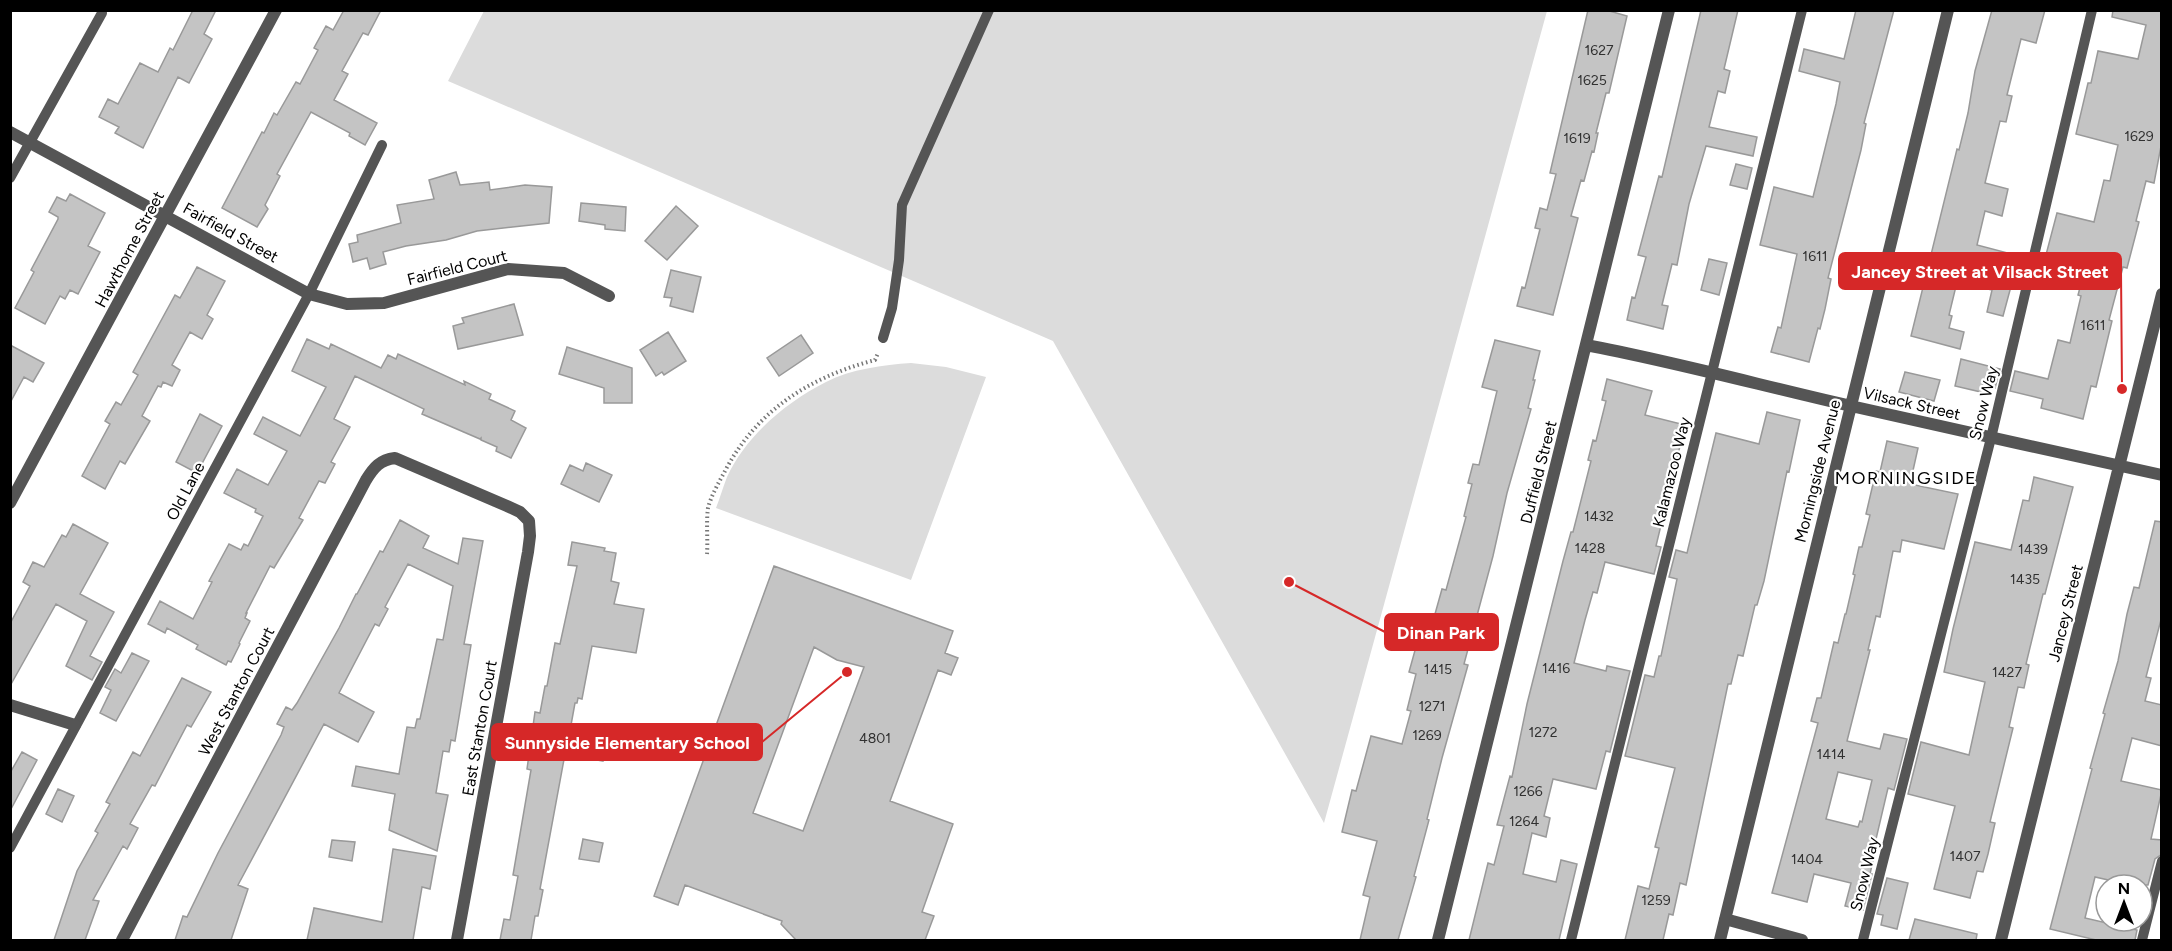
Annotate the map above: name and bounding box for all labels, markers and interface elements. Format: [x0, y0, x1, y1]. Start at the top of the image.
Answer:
house number: 1627 [1584, 42, 1614, 59]
house number: 1625 [1577, 72, 1607, 89]
house number: 1629 [2124, 128, 2154, 145]
house number: 1619 [1563, 130, 1591, 147]
street label: Hawthorne Street [91, 188, 168, 311]
street label: Fairfield Street [180, 198, 282, 266]
street label: Fairfield Court [405, 246, 509, 289]
house number: 1611 [1802, 248, 1828, 265]
callout: Jancey Street at Vilsack Street [1839, 253, 2121, 289]
text: Jancey Street at Vilsack Street [1851, 261, 2109, 283]
house number: 1611 [2080, 317, 2106, 334]
street label: Snow Way [1965, 364, 2002, 442]
street label: Vilsack Street [1861, 383, 1962, 424]
street label: Morningside Avenue [1791, 397, 1844, 545]
street label: Kalamazoo Way [1649, 415, 1694, 529]
street label: Duffield Street [1516, 418, 1561, 526]
street label: Old Lane [162, 459, 209, 524]
district label: MORNINGSIDE [1835, 467, 1977, 489]
house number: 1432 [1584, 508, 1614, 525]
house number: 1428 [1575, 540, 1605, 557]
house number: 1439 [2018, 541, 2048, 558]
street label: Jancey Street [2044, 562, 2087, 664]
house number: 1435 [2010, 571, 2040, 588]
callout: Dinan Park [1385, 614, 1498, 650]
text: Dinan Park [1397, 622, 1486, 644]
street label: West Stanton Court [194, 624, 278, 759]
street label: East Stanton Court [458, 659, 501, 797]
house number: 1416 [1542, 660, 1570, 677]
house number: 1415 [1424, 661, 1452, 678]
house number: 1427 [1992, 664, 2022, 681]
house number: 1271 [1419, 698, 1445, 715]
callout: Sunnyside Elementary School [492, 724, 762, 760]
house number: 1272 [1529, 724, 1557, 741]
house number: 1269 [1412, 727, 1442, 744]
house number: 4801 [859, 730, 891, 747]
text: Sunnyside Elementary School [504, 732, 750, 754]
house number: 1414 [1817, 746, 1846, 763]
house number: 1266 [1513, 783, 1543, 800]
house number: 1264 [1509, 813, 1539, 830]
street label: Snow Way [1846, 835, 1883, 913]
house number: 1407 [1950, 848, 1981, 865]
house number: 1404 [1791, 851, 1823, 868]
north arrow [2094, 873, 2154, 933]
text: N [2118, 879, 2130, 898]
house number: 1259 [1641, 892, 1671, 909]

